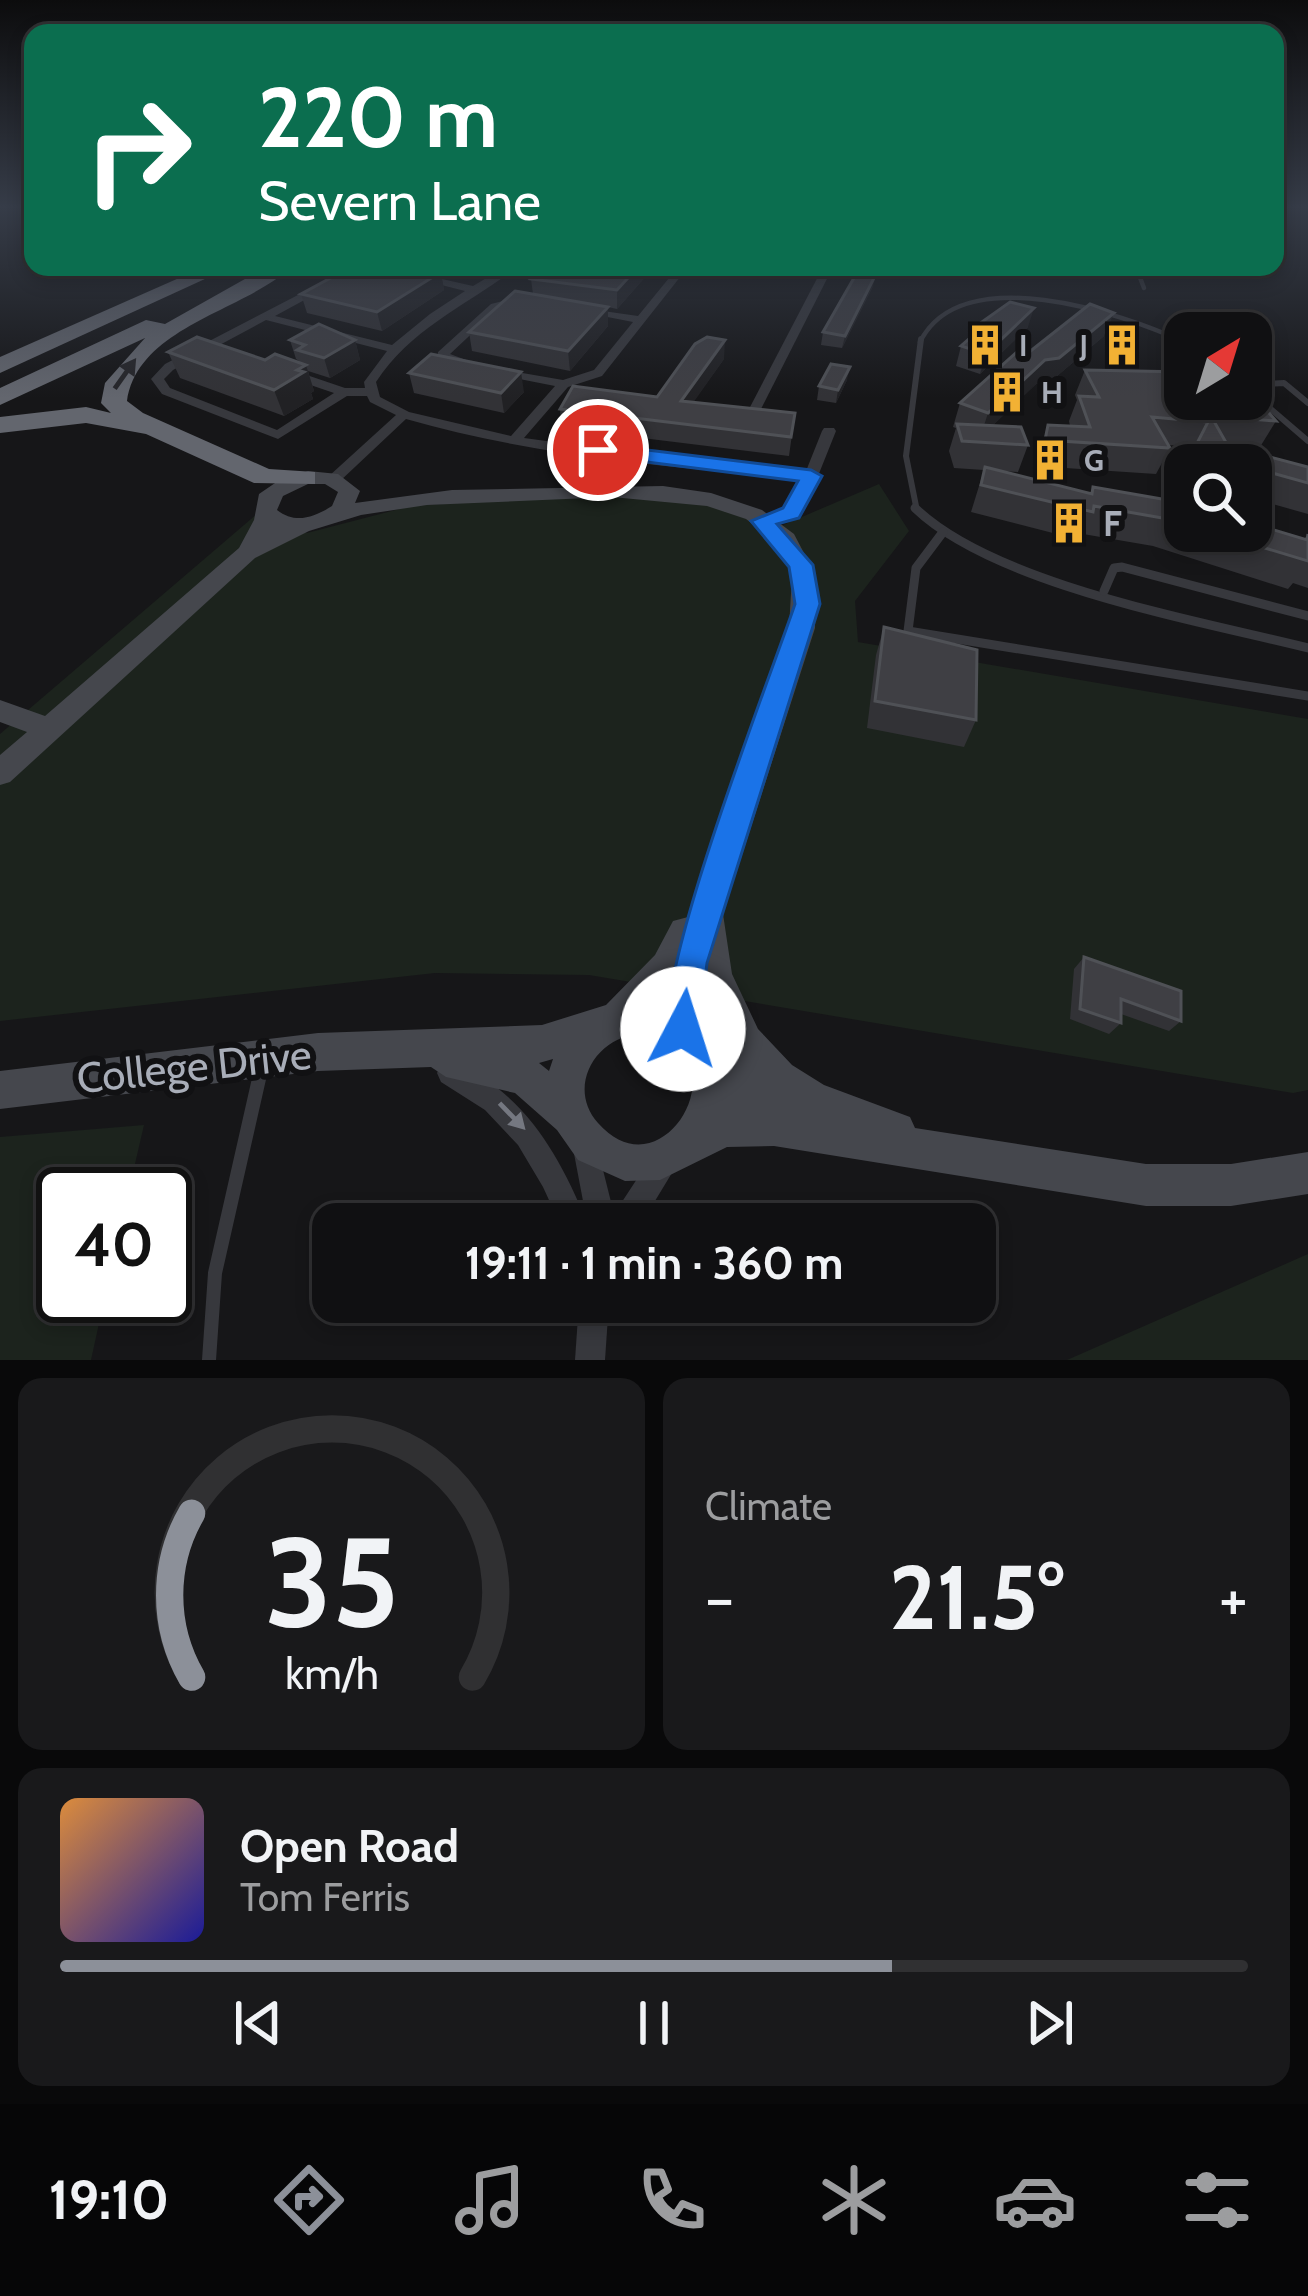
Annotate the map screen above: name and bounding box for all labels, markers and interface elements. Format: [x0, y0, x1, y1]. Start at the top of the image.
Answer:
text: 220 m [258, 66, 498, 168]
icon: right [60, 72, 216, 228]
text: Severn Lane [258, 168, 541, 234]
north arrow [1164, 312, 1272, 420]
map controls [1164, 312, 1272, 552]
building icon: I [962, 322, 1008, 368]
building icon: J [1099, 322, 1145, 368]
place label: I [1019, 327, 1027, 364]
place label: J [1079, 327, 1088, 364]
one-way arrow [113, 358, 136, 390]
building icon: H [984, 369, 1030, 415]
place label: H [1041, 374, 1063, 411]
pin [547, 399, 649, 501]
icon: arrive [565, 417, 631, 483]
building icon: G [1027, 437, 1073, 483]
place label: G [1084, 442, 1104, 479]
button: search [1164, 444, 1272, 552]
building icon: F [1046, 500, 1092, 546]
place label: F [1103, 501, 1122, 545]
position arrow [620, 966, 746, 1092]
street label: College Drive [74, 1028, 314, 1104]
one-way arrow [497, 1101, 525, 1130]
speed limit sign: 40 [36, 1167, 192, 1323]
text: 19:11 · 1 min · 360 m [465, 1236, 843, 1290]
text: Climate [705, 1482, 832, 1530]
text: 35 [264, 1506, 399, 1657]
text: 21.5° [889, 1542, 1064, 1652]
text: − [705, 1557, 734, 1638]
text: + [1219, 1557, 1248, 1638]
text: km/h [285, 1648, 378, 1700]
text: Open Road [240, 1819, 459, 1873]
text: Tom Ferris [240, 1873, 410, 1921]
icon: previous [225, 1990, 291, 2056]
icon: pause [621, 1990, 687, 2056]
icon: next [1017, 1990, 1083, 2056]
icon: directions [267, 2158, 351, 2242]
icon: music [448, 2158, 532, 2242]
icon: phone [630, 2158, 714, 2242]
icon: climate [812, 2158, 896, 2242]
icon: car [993, 2158, 1077, 2242]
icon: filters [1175, 2158, 1259, 2242]
text: 19:10 [49, 2167, 169, 2233]

